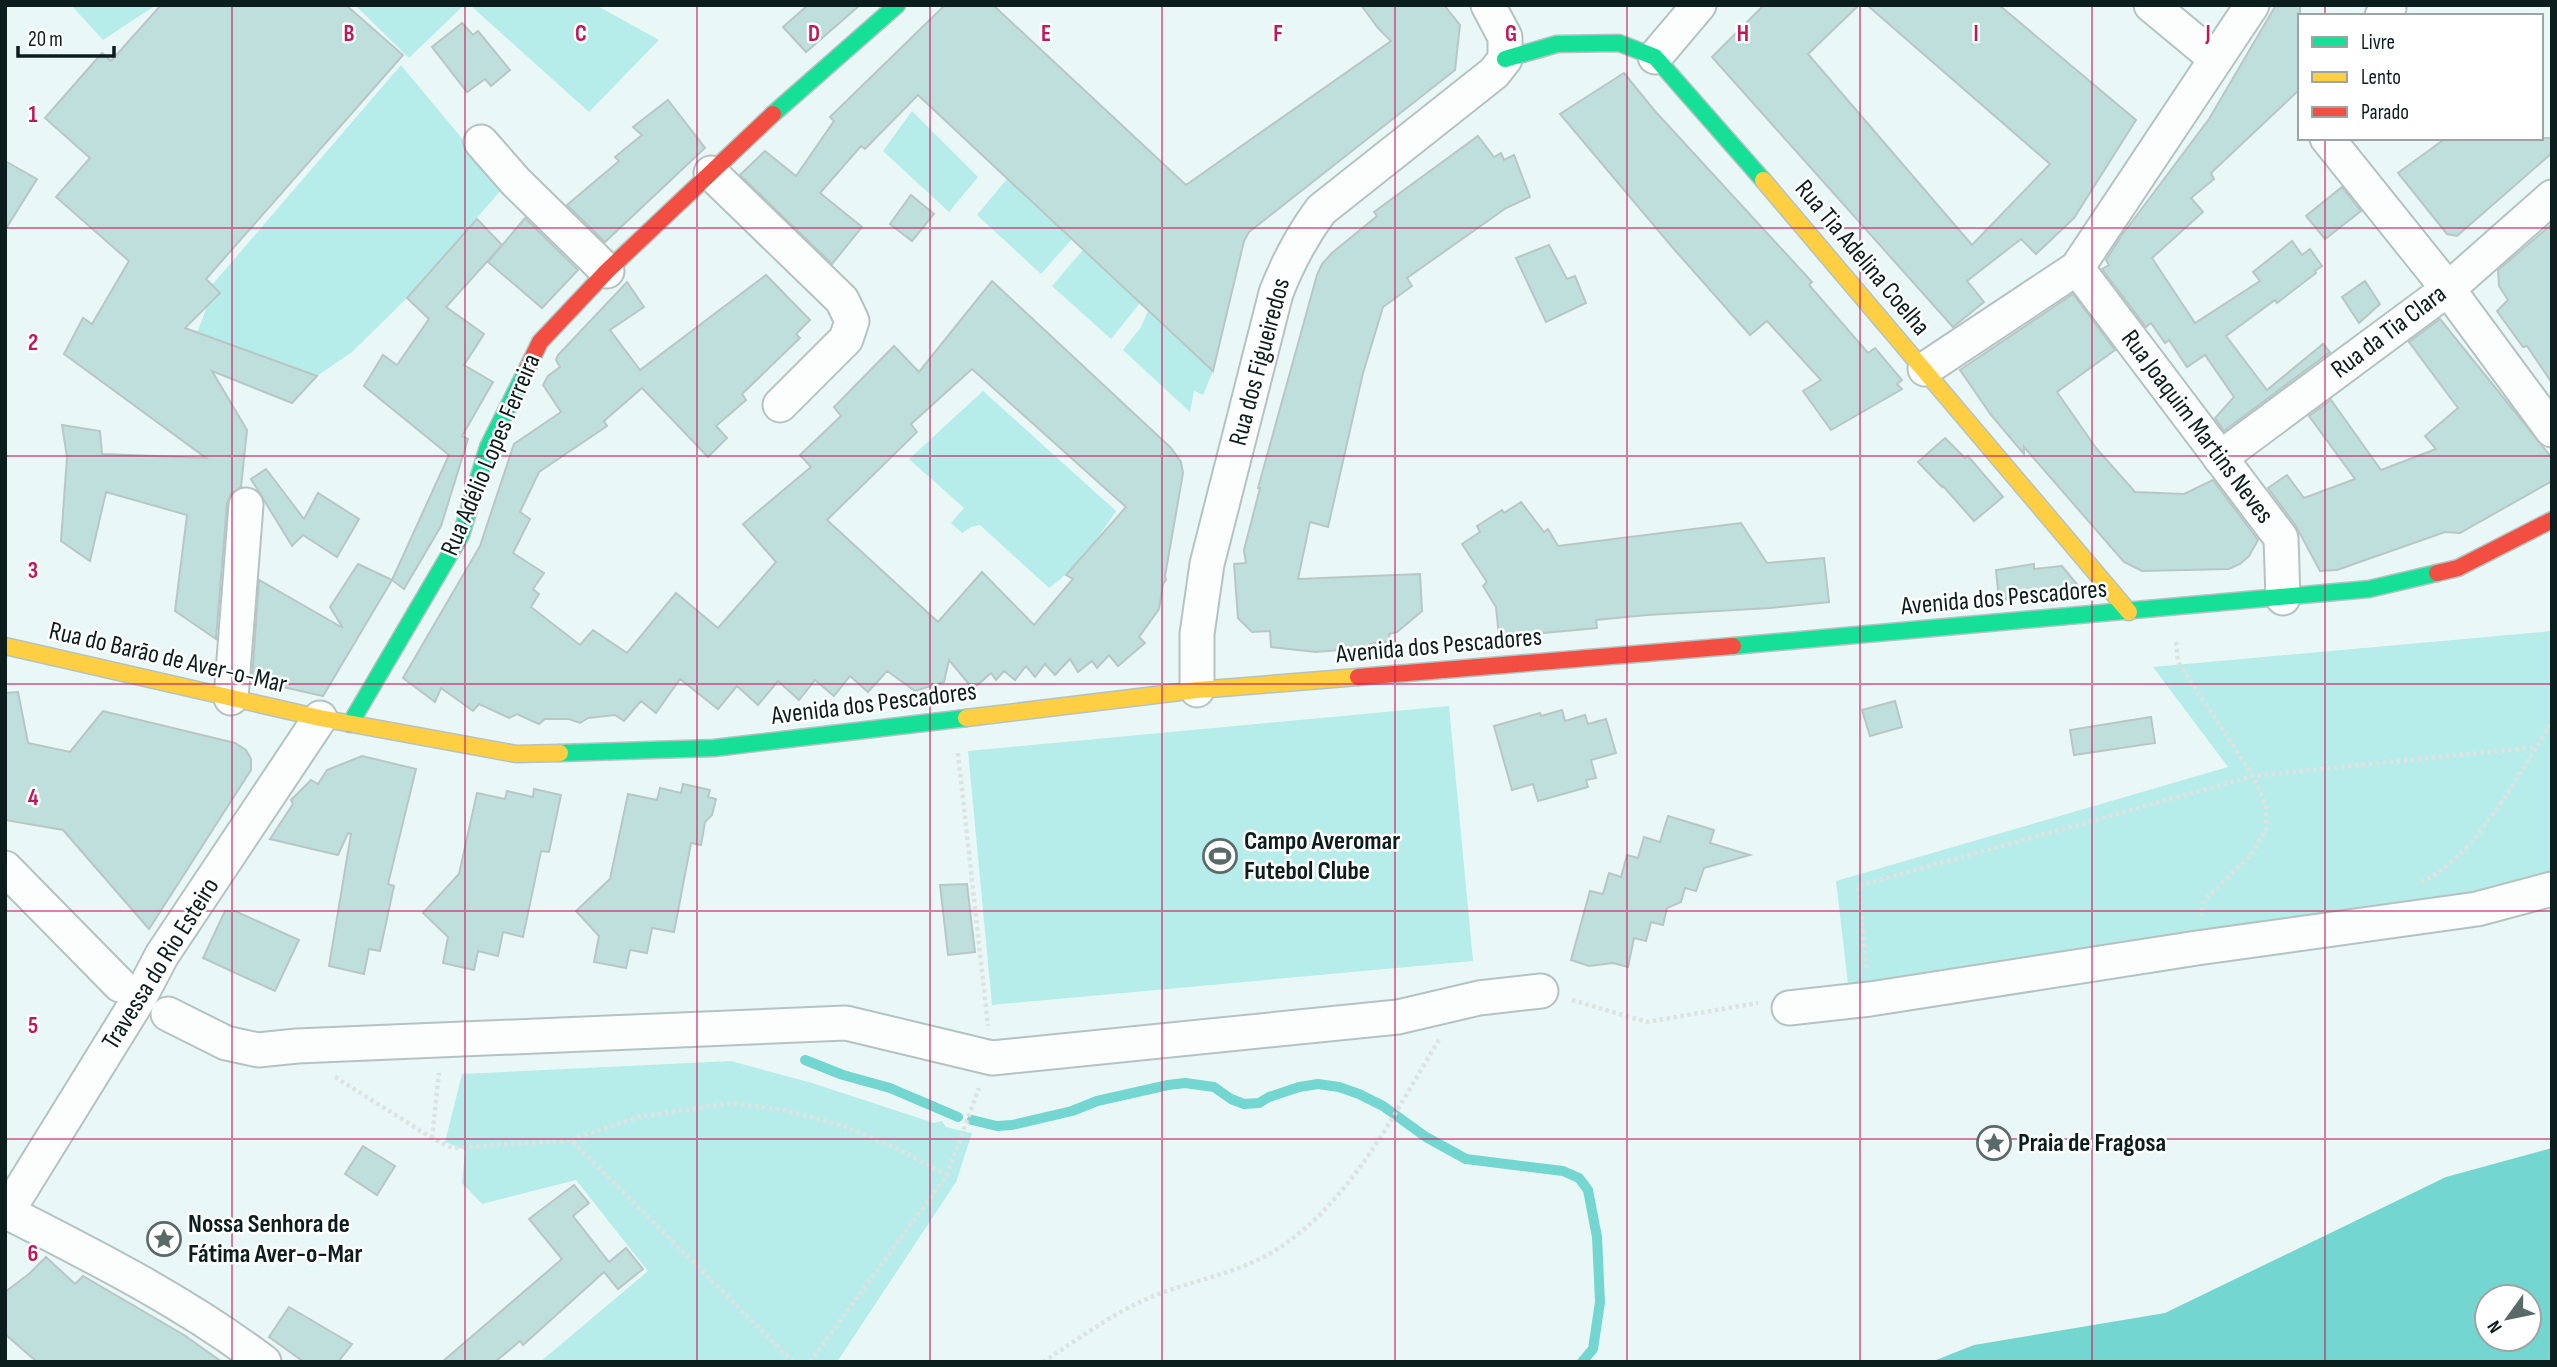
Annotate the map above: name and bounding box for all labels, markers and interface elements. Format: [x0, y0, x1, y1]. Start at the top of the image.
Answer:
scale bar [18, 14, 114, 58]
legend [2298, 14, 2543, 140]
text: B [344, 20, 355, 48]
text: C [575, 20, 587, 48]
text: D [808, 20, 820, 48]
text: E [1041, 20, 1051, 48]
text: F [1273, 20, 1283, 48]
text: G [1505, 20, 1517, 48]
text: H [1737, 20, 1749, 48]
text: I [1973, 20, 1979, 48]
text: J [2204, 20, 2211, 48]
text: 20 m [28, 27, 63, 52]
text: Livre [2361, 30, 2395, 55]
text: Lento [2361, 65, 2401, 90]
text: Parado [2361, 100, 2409, 125]
text: 1 [28, 101, 38, 129]
street label: Rua Tia Adelina Coelha [1788, 174, 1936, 342]
street label: Rua dos Figueiredos [1223, 275, 1297, 449]
street label: Rua da Tia Clara [2325, 279, 2453, 385]
street label: Rua Joaquim Martins Neves [2114, 324, 2280, 530]
text: 2 [28, 329, 38, 357]
street label: Rua Adélio Lopes Ferreira [435, 350, 547, 560]
text: 3 [28, 557, 38, 585]
street label: Avenida dos Pescadores [1899, 574, 2108, 623]
street label: Rua do Barão de Aver-o-Mar [46, 616, 290, 701]
street label: Avenida dos Pescadores [1334, 622, 1543, 671]
street label: Avenida dos Pescadores [769, 676, 978, 732]
text: 4 [28, 784, 39, 812]
place label: Campo Averomar Futebol Clube [1244, 826, 1400, 887]
sports icon: Campo Averomar Futebol Clube [1201, 837, 1239, 875]
street label: Travessa do Rio Esteiro [96, 872, 226, 1056]
text: 5 [28, 1012, 38, 1040]
place icon: Praia de Fragosa [1975, 1124, 2013, 1162]
place label: Praia de Fragosa [2018, 1128, 2166, 1159]
place label: Nossa Senhora de Fátima Aver-o-Mar [188, 1209, 363, 1270]
place icon: Nossa Senhora de Fátima Aver-o-Mar [145, 1220, 183, 1258]
text: 6 [28, 1240, 38, 1268]
north arrow [2473, 1283, 2543, 1353]
text: N [2483, 1316, 2507, 1337]

